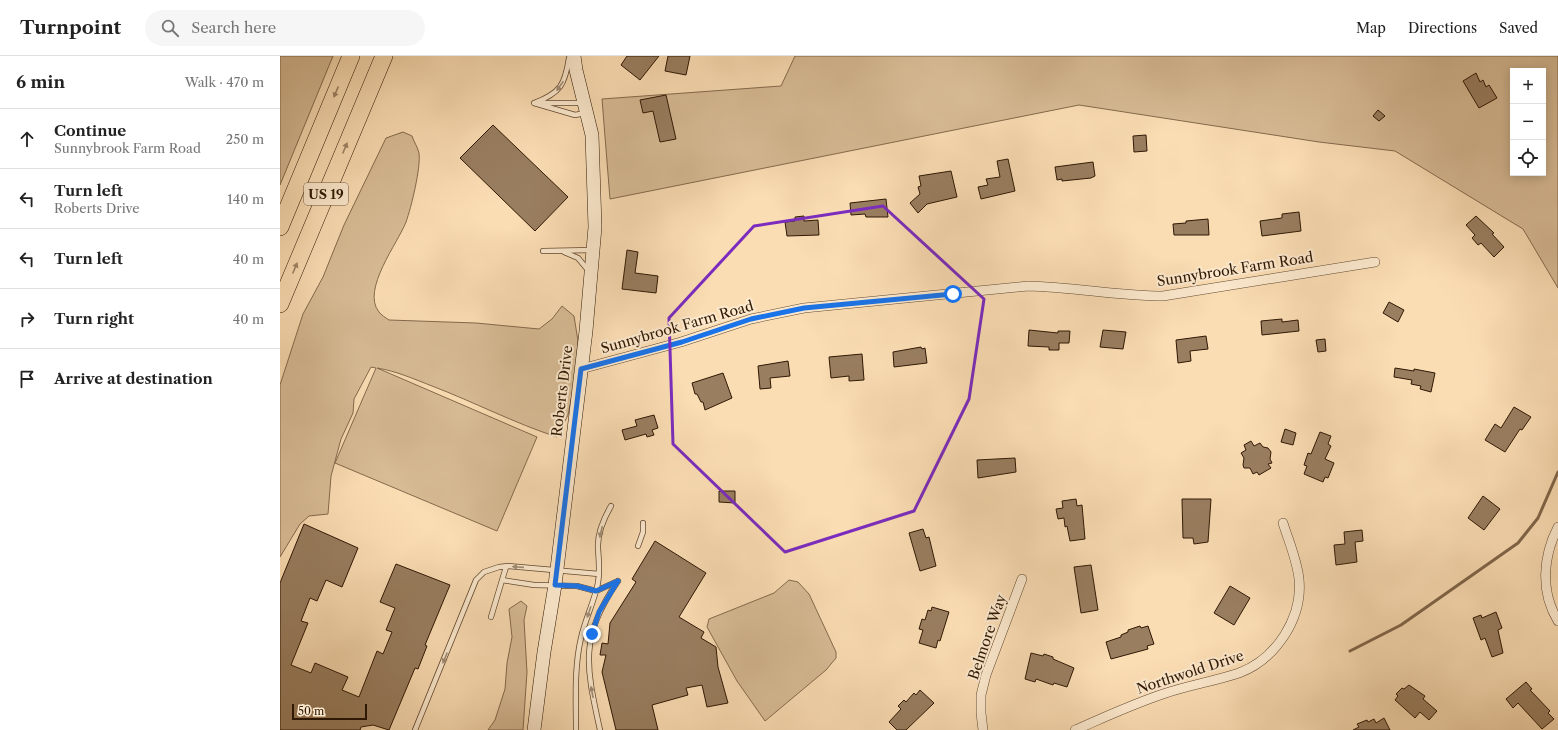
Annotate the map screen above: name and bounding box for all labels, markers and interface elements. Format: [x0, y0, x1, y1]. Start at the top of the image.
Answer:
search box [145, 10, 425, 46]
text: Turnpoint [20, 16, 121, 39]
icon: search [159, 17, 181, 39]
text: Search here [191, 18, 276, 37]
text: Map [1356, 19, 1386, 37]
text: Directions [1408, 19, 1477, 37]
text: Saved [1499, 19, 1538, 37]
map controls [1510, 68, 1546, 176]
button: + [1510, 68, 1546, 104]
text: 6 min [16, 72, 65, 92]
text: Walk · 470 m [185, 74, 264, 90]
one-way arrow [556, 81, 564, 91]
one-way arrow [333, 86, 340, 98]
button: − [1510, 104, 1546, 140]
text: Continue [54, 121, 126, 140]
icon: ahead [16, 128, 38, 150]
text: 250 m [226, 131, 264, 147]
text: Sunnybrook Farm Road [54, 140, 201, 156]
button: locate [1510, 140, 1546, 176]
one-way arrow [343, 142, 349, 154]
text: Turn left [54, 181, 123, 200]
road number: US 19 [304, 183, 348, 205]
icon: left [16, 188, 38, 210]
text: 140 m [227, 191, 264, 207]
text: Roberts Drive [54, 200, 139, 216]
icon: left [16, 248, 38, 270]
street label: Sunnybrook Farm Road [1156, 248, 1315, 290]
text: Turn left [54, 249, 123, 268]
text: 40 m [233, 251, 264, 267]
one-way arrow [292, 263, 298, 274]
route start [944, 285, 962, 303]
street label: Sunnybrook Farm Road [599, 296, 756, 357]
icon: right [16, 308, 38, 330]
text: Turn right [54, 309, 134, 328]
text: 40 m [233, 311, 264, 327]
street label: Roberts Drive [547, 344, 577, 438]
icon: arrive [16, 368, 38, 390]
text: Arrive at destination [54, 369, 213, 388]
one-way arrow [598, 526, 604, 538]
one-way arrow [512, 564, 524, 571]
street label: Belmore Way [964, 592, 1010, 682]
one-way arrow [586, 606, 592, 618]
route end [583, 625, 601, 643]
street label: Northwold Drive [1134, 646, 1246, 698]
one-way arrow [441, 652, 447, 664]
one-way arrow [588, 686, 594, 698]
scale bar [292, 702, 367, 721]
text: 50 m [298, 704, 324, 718]

